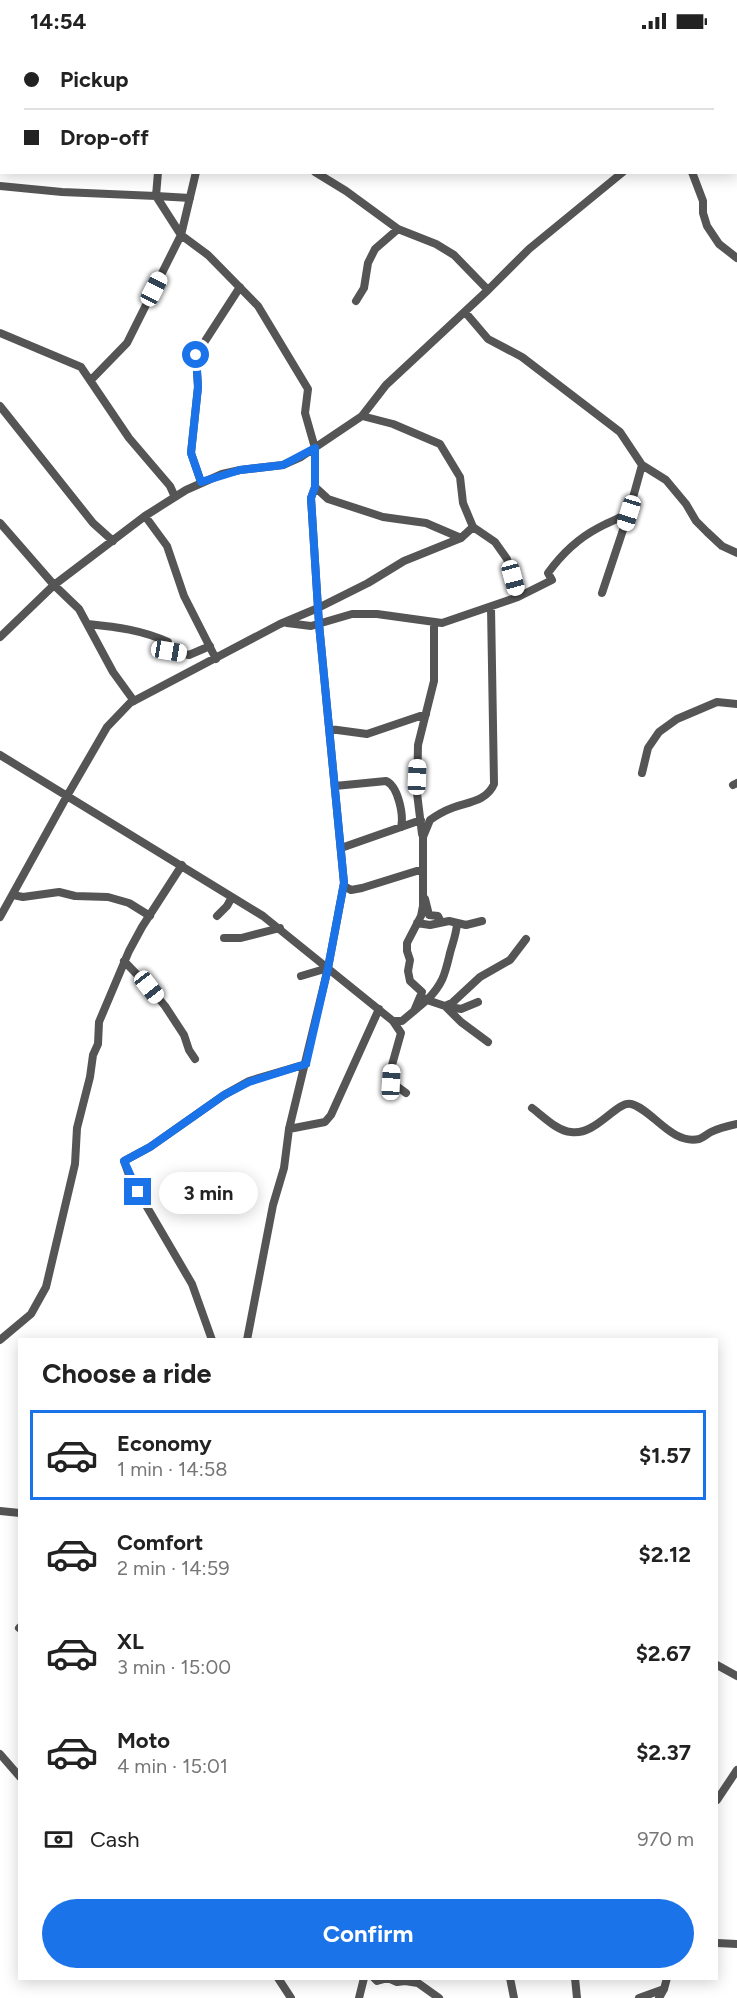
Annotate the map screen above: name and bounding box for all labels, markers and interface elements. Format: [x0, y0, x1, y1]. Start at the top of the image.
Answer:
text: 14:54 [30, 8, 87, 35]
text: Pickup [60, 66, 129, 93]
text: Drop-off [60, 124, 149, 151]
car [138, 269, 170, 309]
route start [182, 341, 209, 368]
car [615, 493, 643, 533]
car [500, 558, 526, 598]
car [150, 639, 188, 663]
car [407, 759, 427, 795]
car [131, 967, 167, 1007]
car [381, 1064, 401, 1100]
callout: 3 min [159, 1171, 258, 1213]
route end [124, 1178, 151, 1205]
text: 3 min [184, 1181, 233, 1205]
text: Choose a ride [42, 1357, 211, 1390]
icon: car [45, 1428, 99, 1482]
text: Economy [117, 1430, 212, 1457]
text: $1.57 [639, 1442, 691, 1469]
text: 1 min · 14:58 [117, 1457, 228, 1481]
icon: car [45, 1527, 99, 1581]
text: Comfort [117, 1529, 203, 1556]
text: $2.12 [639, 1541, 691, 1568]
text: 2 min · 14:59 [117, 1556, 229, 1580]
icon: car [45, 1626, 99, 1680]
text: XL [117, 1628, 144, 1655]
text: $2.67 [636, 1640, 691, 1667]
text: 3 min · 15:00 [117, 1655, 231, 1679]
icon: car [45, 1725, 99, 1779]
text: Moto [117, 1727, 170, 1754]
text: $2.37 [636, 1739, 691, 1766]
text: 4 min · 15:01 [117, 1754, 228, 1778]
icon: cash [42, 1823, 75, 1856]
text: Cash [90, 1826, 140, 1853]
text: 970 m [637, 1827, 694, 1851]
button: Confirm [42, 1899, 694, 1968]

